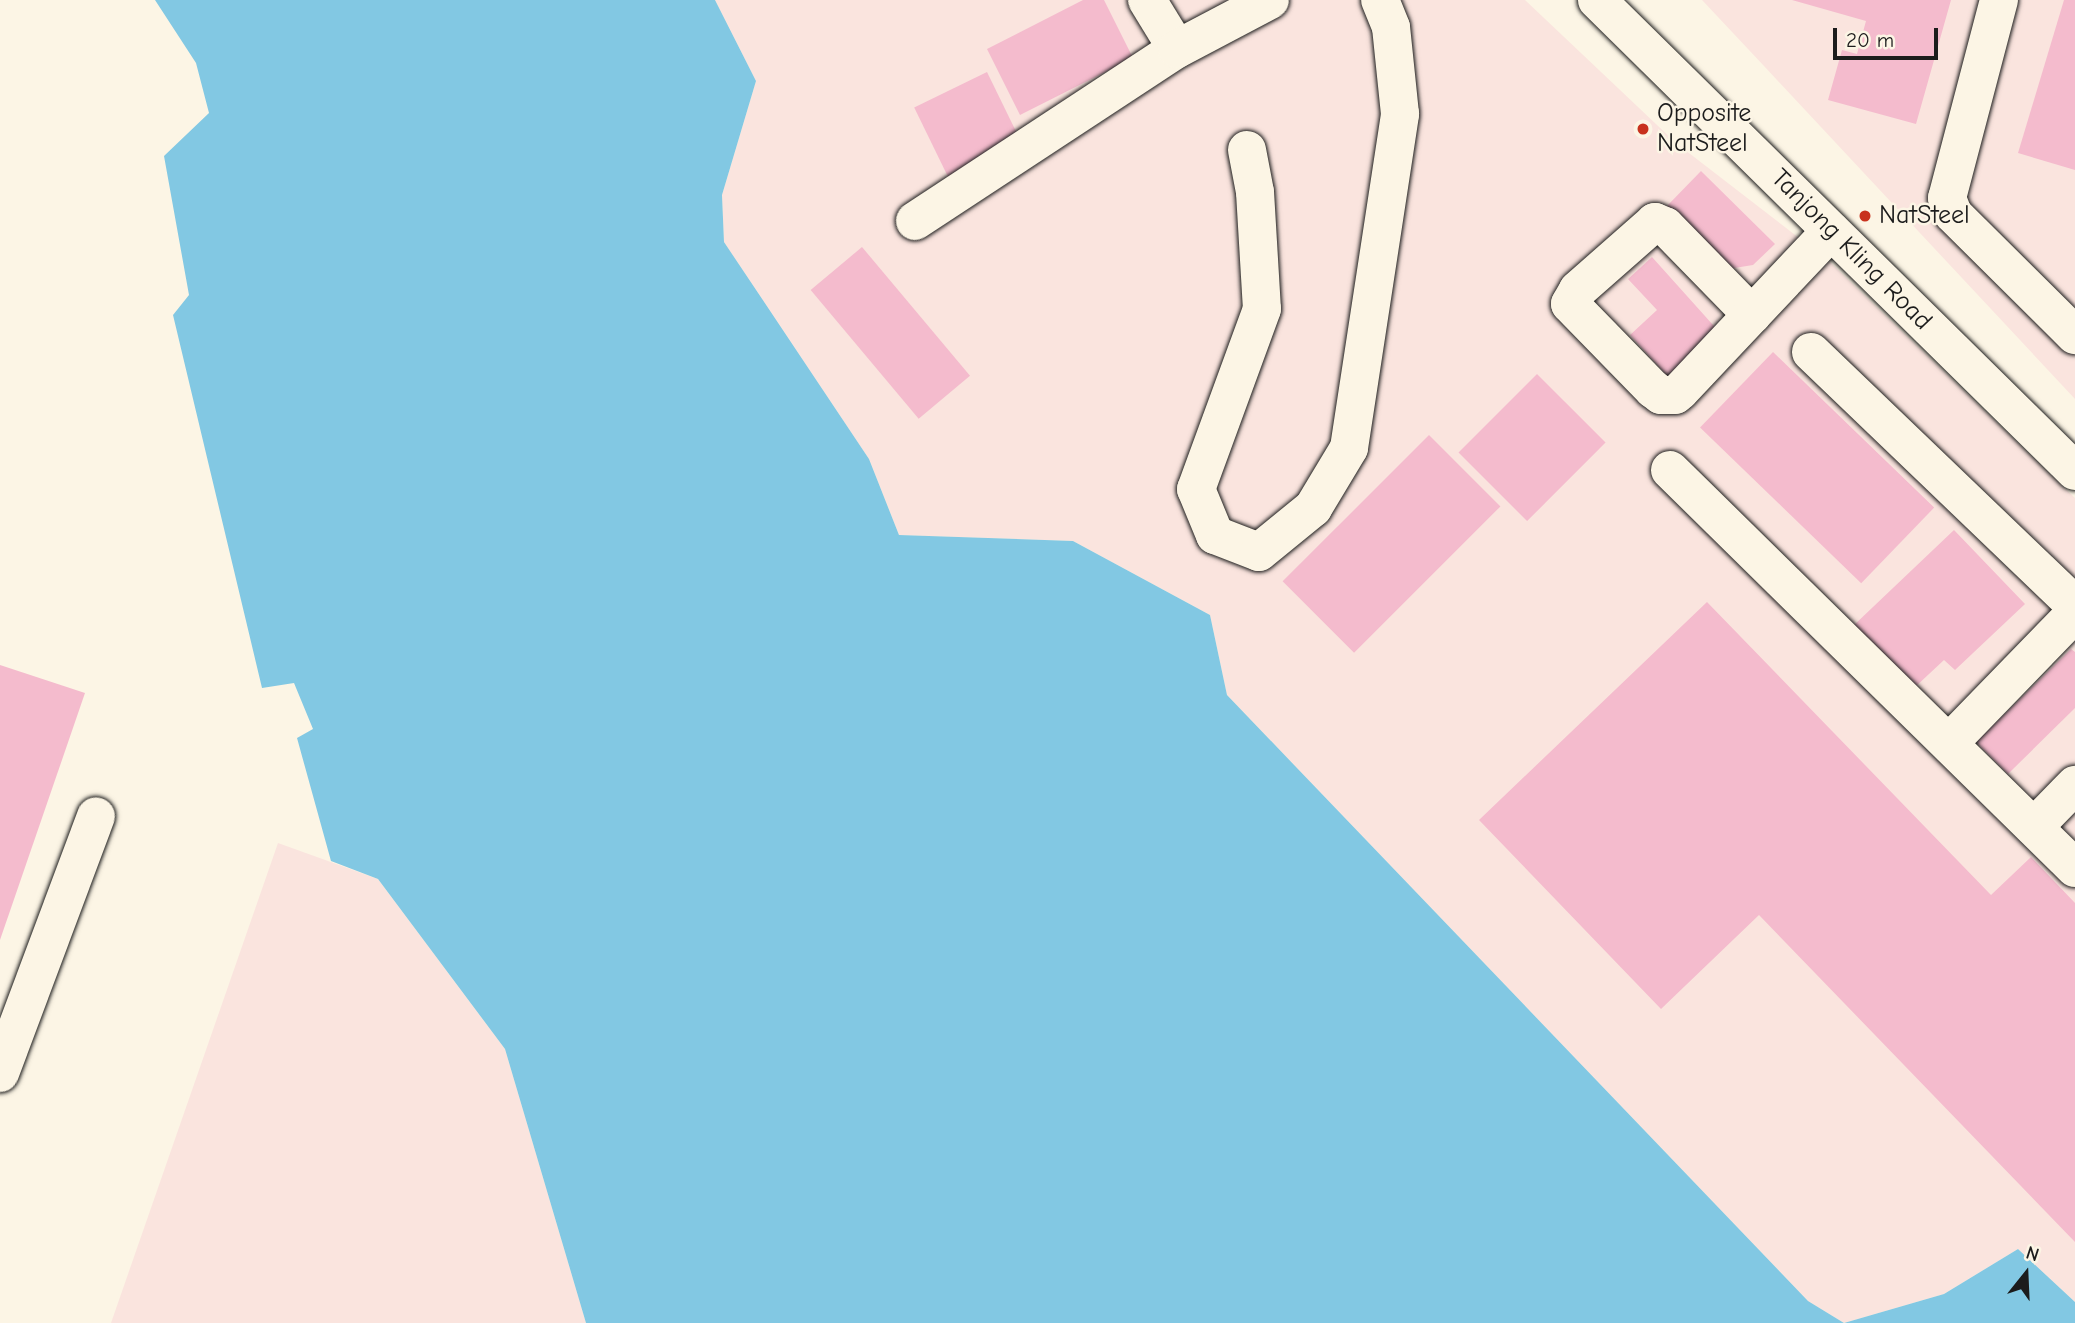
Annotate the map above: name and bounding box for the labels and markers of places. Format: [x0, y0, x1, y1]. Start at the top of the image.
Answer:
place label: Opposite NatSteel [1657, 98, 1751, 160]
marker: Opposite NatSteel [1635, 121, 1651, 137]
place label: NatSteel [1879, 200, 1970, 232]
marker: NatSteel [1857, 208, 1873, 224]

